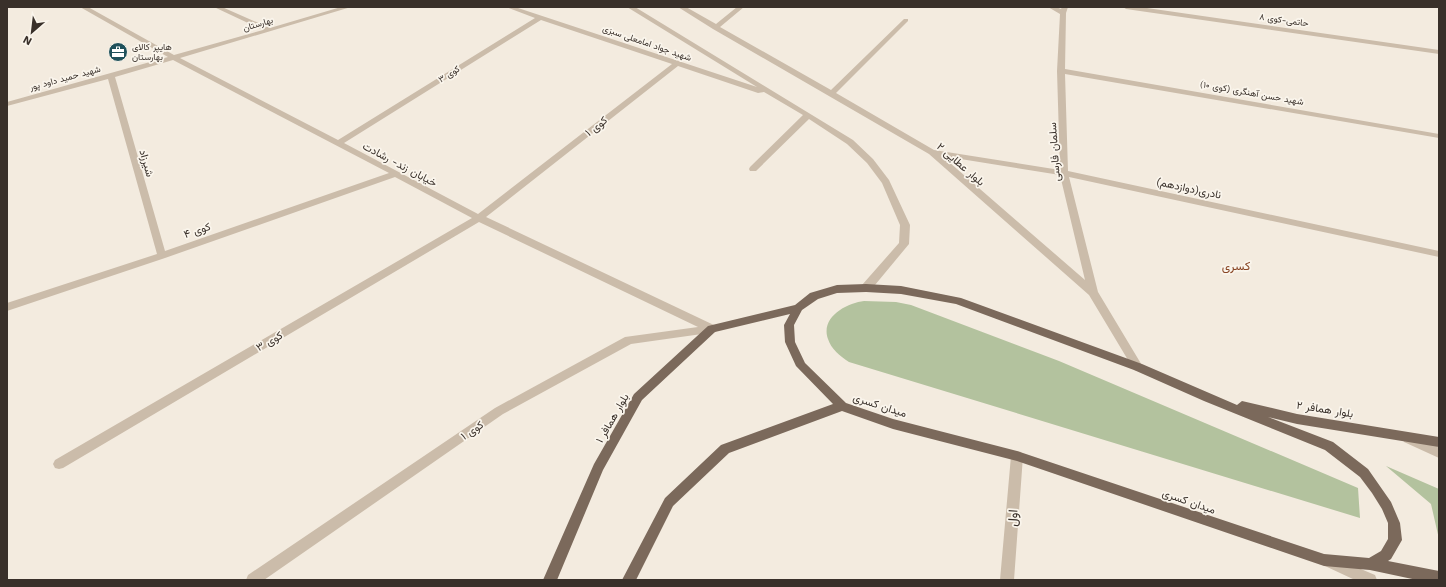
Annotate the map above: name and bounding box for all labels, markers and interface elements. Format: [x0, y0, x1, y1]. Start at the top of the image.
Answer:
north arrow [12, 12, 52, 52]
street label: حاتمی-کوی ۸ [1259, 12, 1309, 29]
street label: بهارستان [242, 15, 275, 34]
street label: شهید جواد امامعلی سبزی [601, 23, 693, 64]
text: N [21, 33, 34, 48]
office icon: هایپر کالای بهارستان [107, 41, 129, 63]
place label: هایپر کالای بهارستان [132, 42, 172, 63]
street label: شهید حمید داود پور [27, 64, 102, 94]
street label: کوی ۳ [436, 64, 462, 85]
street label: شهید حسن آهنگری (کوی ۱۰) [1199, 79, 1305, 108]
street label: کوی ۱ [583, 114, 610, 139]
street label: سلمان فارسی [1046, 122, 1063, 182]
street label: خیابان زند- رشادت [360, 139, 439, 189]
street label: بلوار عطایی ۲ [934, 140, 987, 189]
street label: شیرزاد [136, 148, 157, 179]
street label: نادری(دوازدهم) [1155, 175, 1223, 203]
street label: کوی ۴ [182, 220, 212, 241]
district label: کسری [1222, 259, 1250, 274]
street label: کوی ۳ [254, 329, 285, 354]
street label: بلوار همافر ۱ [593, 391, 632, 445]
street label: میدان کسری [851, 391, 908, 420]
street label: بلوار همافر ۲ [1296, 399, 1354, 420]
street label: کوی ۱ [458, 418, 486, 443]
street label: میدان کسری [1160, 486, 1217, 517]
street label: اول [1004, 509, 1022, 527]

